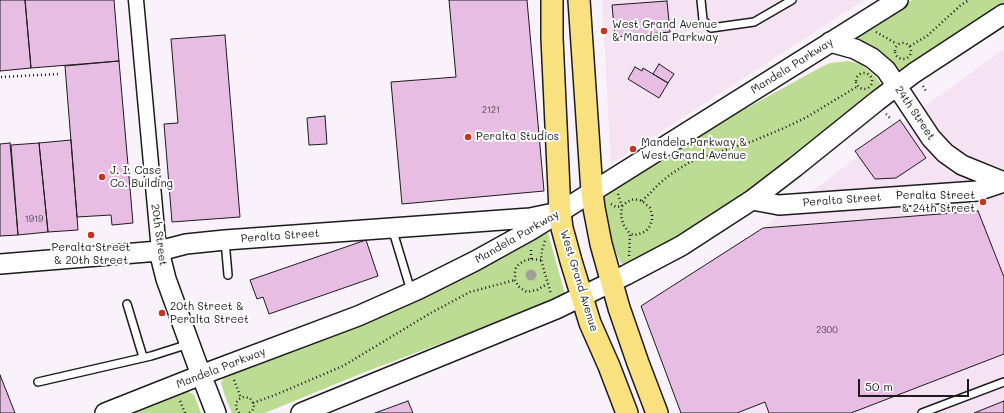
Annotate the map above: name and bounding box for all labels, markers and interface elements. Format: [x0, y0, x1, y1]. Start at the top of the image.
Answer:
place label: West Grand Avenue & Mandela Parkway [612, 18, 718, 44]
marker: West Grand Avenue & Mandela Parkway [599, 26, 609, 36]
street label: Mandela Parkway [748, 35, 836, 97]
street label: 24th Street [892, 84, 938, 142]
house number: 2121 [482, 105, 500, 115]
place label: Peralta Studios [476, 130, 559, 144]
marker: Peralta Studios [463, 132, 473, 142]
place label: Mandela Parkway & West Grand Avenue [641, 136, 747, 162]
marker: Mandela Parkway & West Grand Avenue [628, 144, 638, 154]
place label: J. I. Case Co. Building [110, 164, 173, 190]
marker: J. I. Case Co. Building [97, 172, 107, 182]
place label: Peralta Street & 24th Street [896, 189, 975, 215]
street label: Peralta Street [802, 191, 882, 209]
marker: Peralta Street & 24th Street [978, 197, 988, 207]
street label: 20th Street [148, 203, 170, 267]
street label: Mandela Parkway [473, 208, 561, 266]
house number: 1919 [25, 214, 43, 224]
street label: Peralta Street [240, 227, 320, 245]
street label: West Grand Avenue [557, 229, 601, 333]
marker: Peralta Street & 20th Street [86, 230, 96, 240]
place label: Peralta Street & 20th Street [52, 241, 130, 267]
place label: 20th Street & Peralta Street [170, 300, 249, 326]
marker: 20th Street & Peralta Street [157, 308, 167, 318]
house number: 2300 [816, 325, 838, 335]
street label: Mandela Parkway [174, 345, 268, 391]
scale bar [860, 371, 971, 397]
text: 50 m [865, 378, 893, 394]

